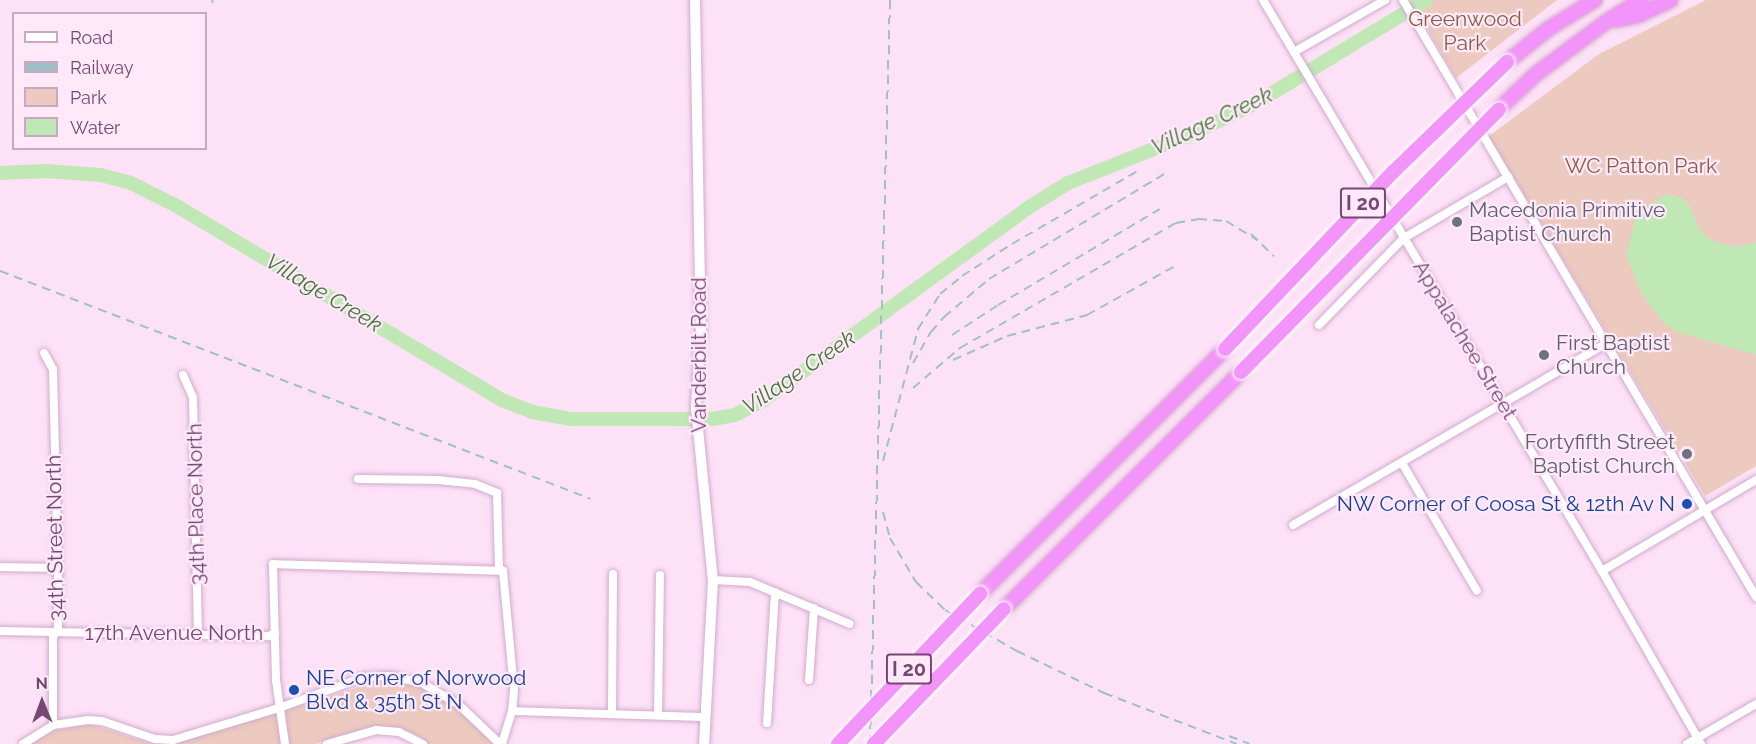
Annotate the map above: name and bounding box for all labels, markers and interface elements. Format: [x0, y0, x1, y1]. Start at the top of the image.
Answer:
park label: Greenwood Park [1408, 6, 1522, 56]
legend [12, 12, 207, 150]
text: Road [70, 27, 113, 48]
text: Railway [70, 57, 134, 78]
water label: Village Creek [1147, 81, 1277, 161]
text: Park [70, 87, 107, 108]
text: Water [70, 117, 120, 138]
park label: WC Patton Park [1565, 153, 1717, 179]
road number: I 20 [1339, 186, 1387, 220]
place label: Macedonia Primitive Baptist Church [1469, 197, 1665, 247]
marker: Macedonia Primitive Baptist Church [1450, 215, 1464, 229]
water label: Village Creek [261, 248, 387, 338]
street label: Appalachee Street [1408, 256, 1522, 424]
street label: Vanderbilt Road [686, 277, 712, 433]
water label: Village Creek [737, 324, 861, 420]
place label: First Baptist Church [1556, 330, 1670, 380]
marker: First Baptist Church [1537, 348, 1551, 362]
street label: 34th Place North [182, 423, 210, 585]
place label: Fortyfifth Street Baptist Church [1525, 429, 1675, 479]
marker: Fortyfifth Street Baptist Church [1680, 447, 1694, 461]
street label: 34th Street North [41, 455, 69, 621]
place label: NW Corner of Coosa St & 12th Av N [1334, 491, 1675, 517]
marker: NW Corner of Coosa St & 12th Av N [1680, 497, 1694, 511]
street label: 17th Avenue North [85, 620, 263, 646]
road number: I 20 [885, 652, 933, 686]
place label: NE Corner of Norwood Blvd & 35th St N [306, 665, 527, 715]
north arrow [12, 672, 72, 732]
text: N [35, 674, 48, 693]
marker: NE Corner of Norwood Blvd & 35th St N [287, 683, 301, 697]

